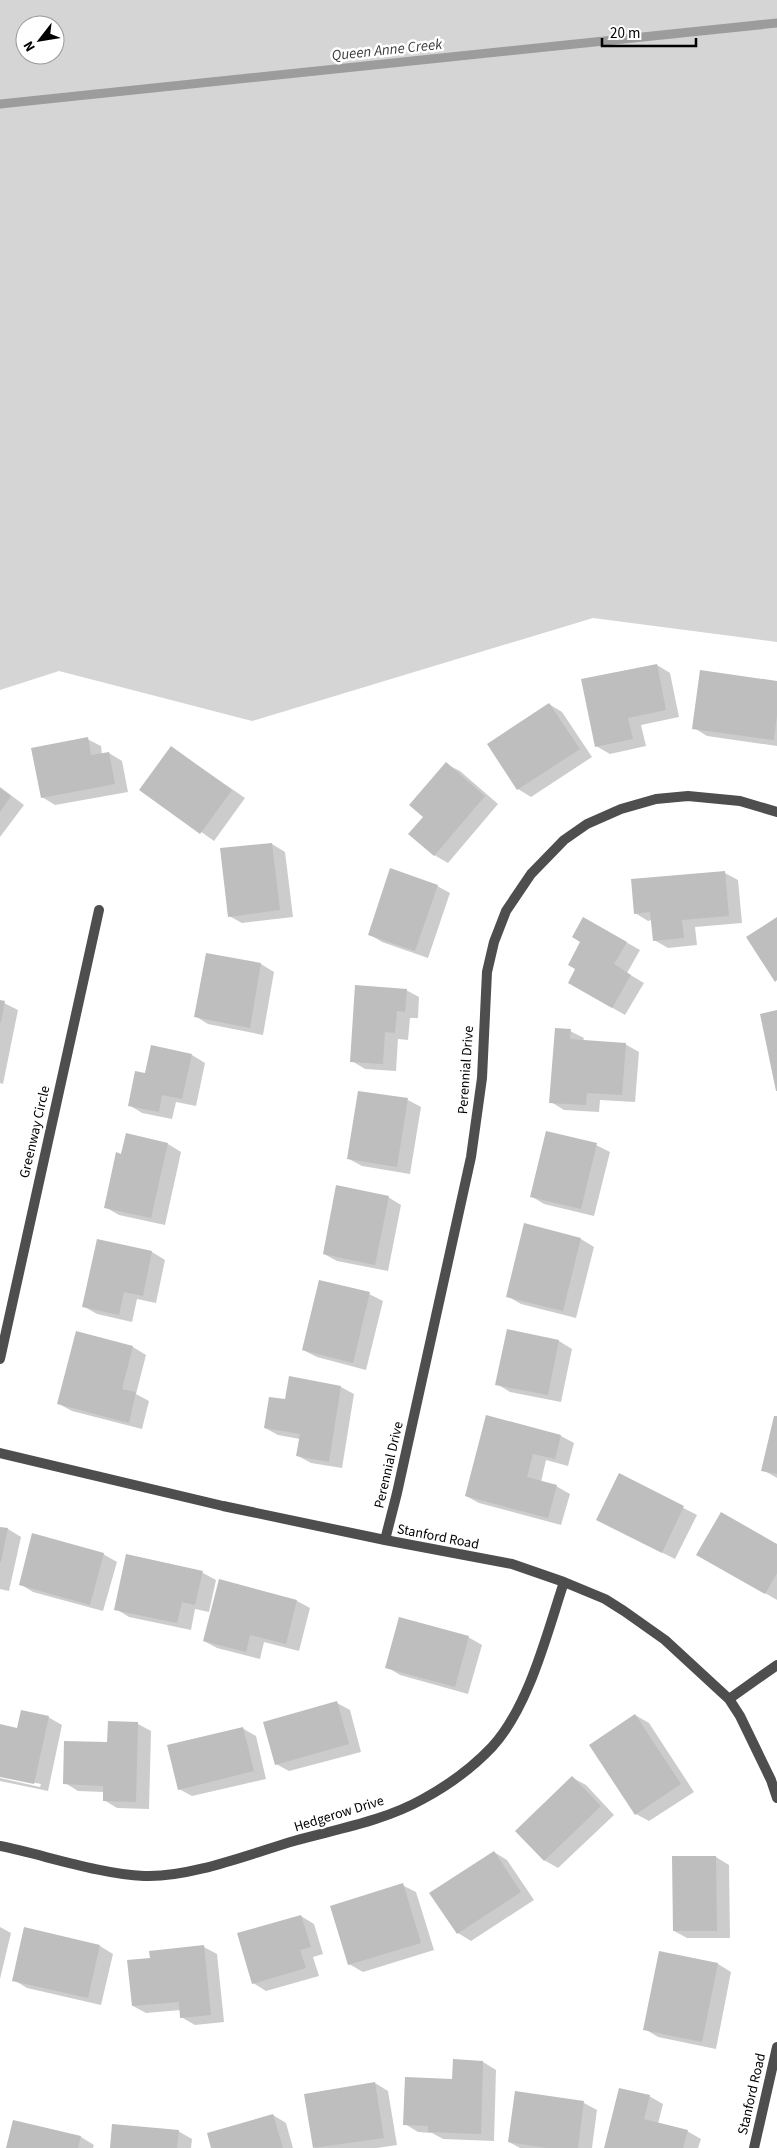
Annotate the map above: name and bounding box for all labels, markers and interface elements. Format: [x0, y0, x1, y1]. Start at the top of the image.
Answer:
north arrow [15, 15, 65, 65]
scale bar [602, 15, 696, 47]
text: 20 m [610, 23, 640, 44]
water label: Queen Anne Creek [331, 34, 444, 66]
text: N [19, 37, 41, 55]
street label: Perennial Drive [453, 1025, 479, 1115]
street label: Greenway Circle [15, 1084, 55, 1180]
street label: Perennial Drive [369, 1419, 409, 1510]
street label: Stanford Road [395, 1519, 481, 1555]
street label: Hedgerow Drive [292, 1791, 386, 1837]
street label: Stanford Road [733, 2051, 771, 2137]

